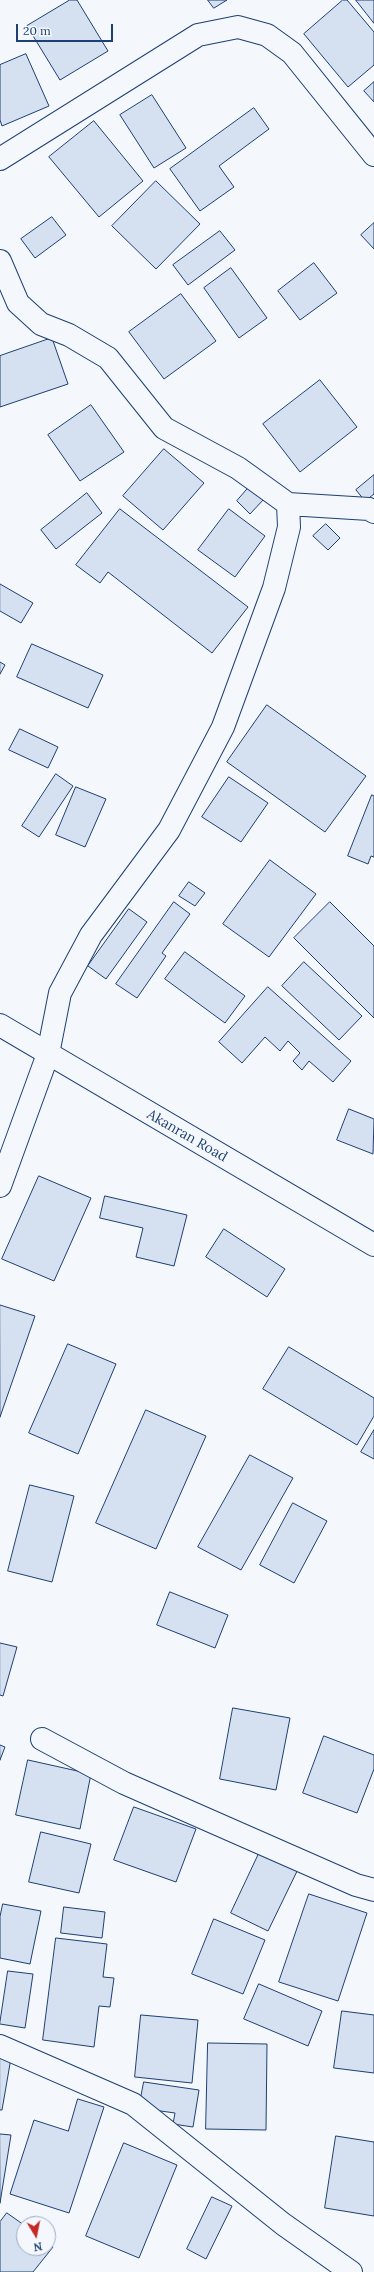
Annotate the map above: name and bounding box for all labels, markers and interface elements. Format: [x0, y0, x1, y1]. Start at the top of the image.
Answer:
scale bar [18, 16, 115, 42]
text: 20 m [23, 23, 51, 38]
street label: Akanran Road [144, 1106, 230, 1166]
north arrow [16, 2216, 56, 2256]
text: N [33, 2239, 43, 2254]

